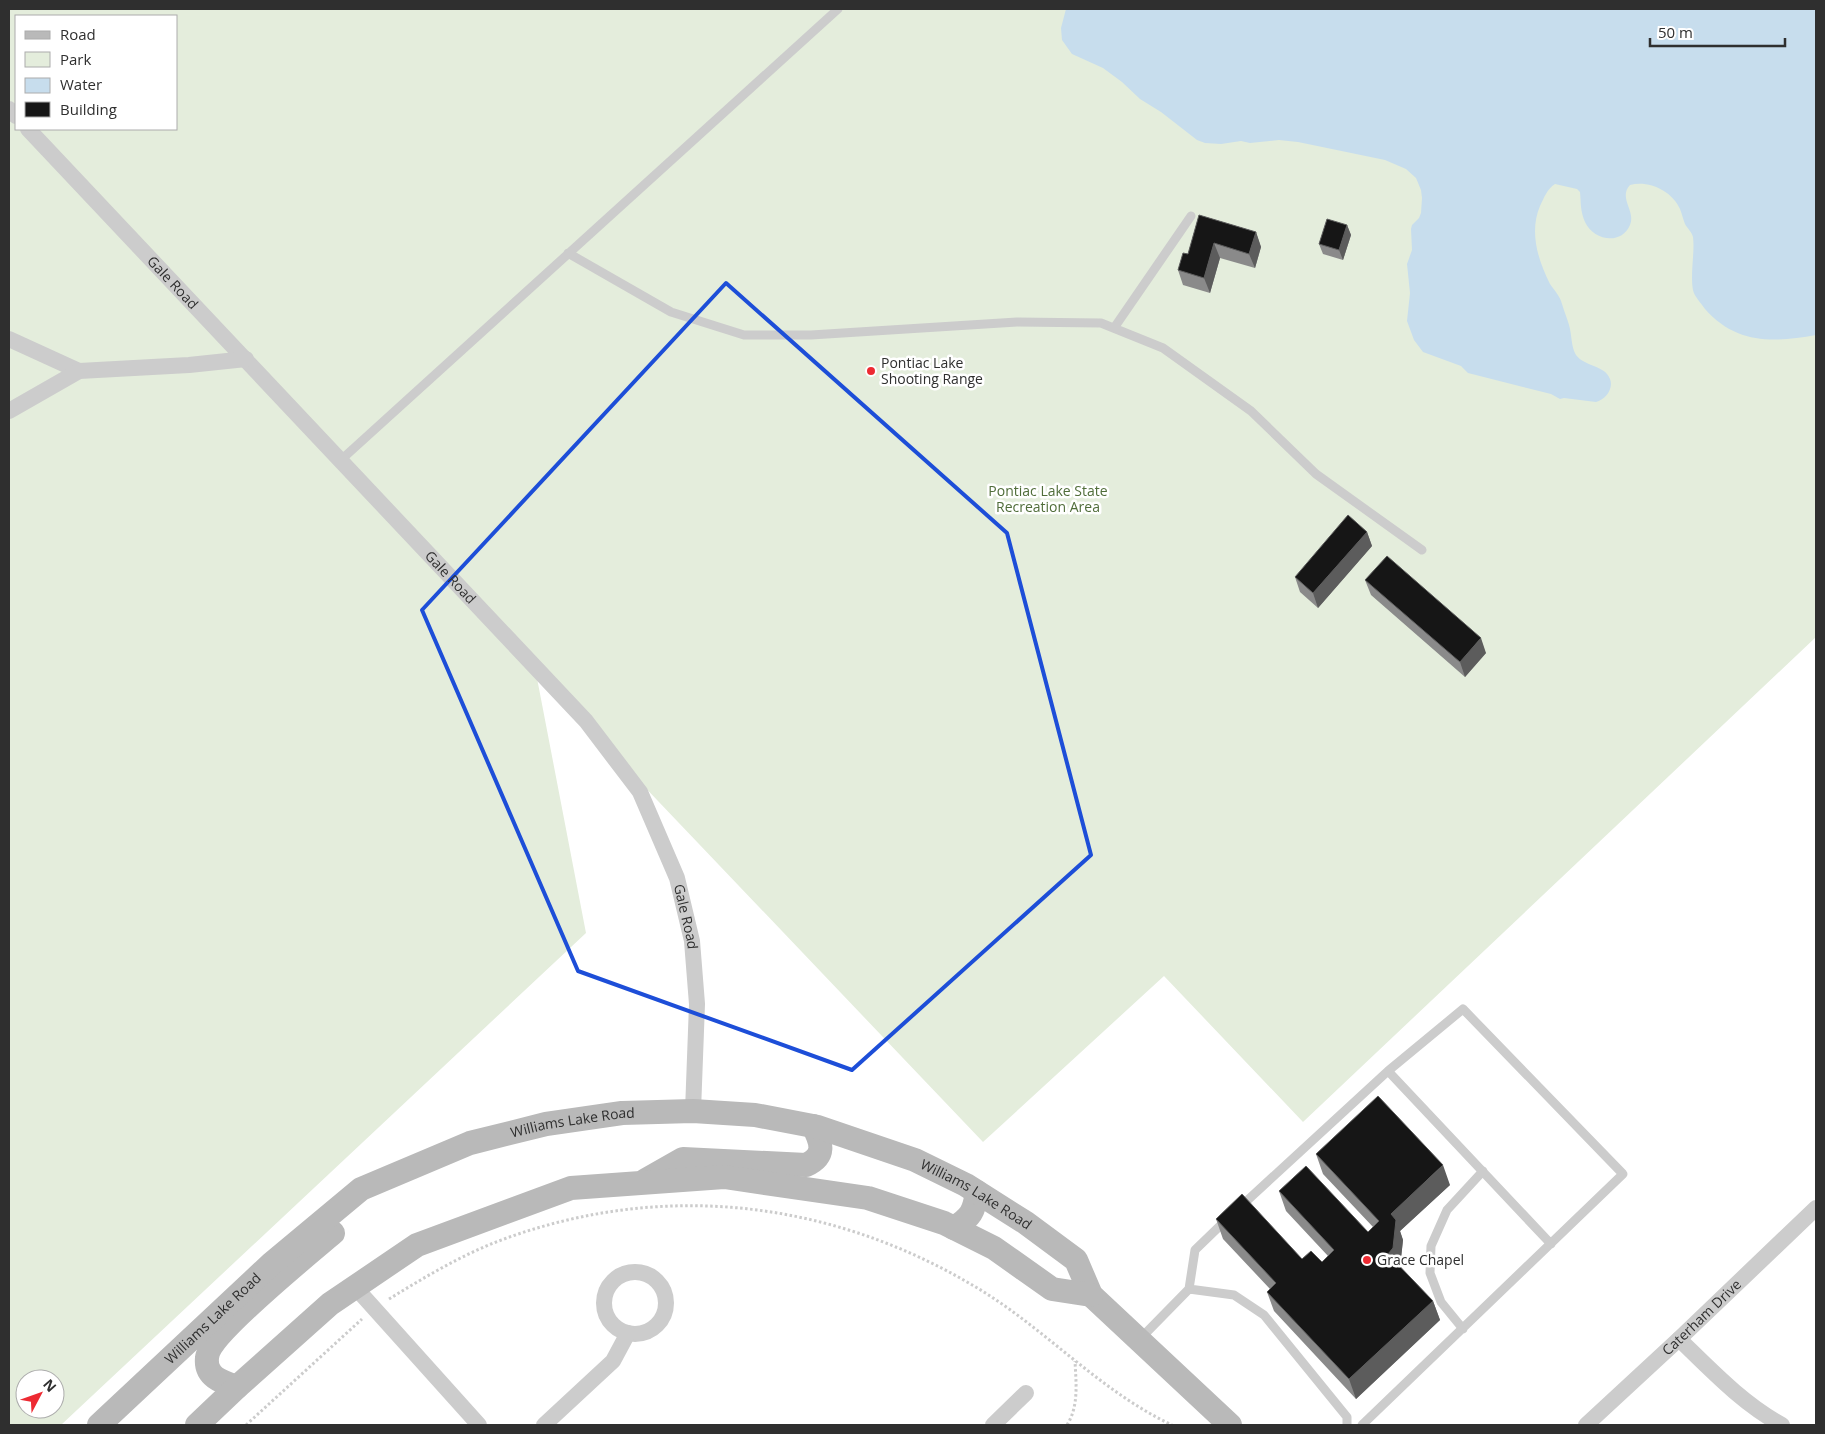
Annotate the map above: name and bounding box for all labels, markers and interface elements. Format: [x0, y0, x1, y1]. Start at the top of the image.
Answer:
legend [15, 15, 178, 130]
scale bar [1650, 15, 1785, 47]
text: 50 m [1658, 22, 1693, 42]
text: Road [60, 24, 96, 44]
text: Park [60, 49, 91, 69]
text: Water [60, 74, 102, 94]
text: Building [60, 99, 117, 119]
street label: Gale Road [143, 252, 203, 313]
place label: Pontiac Lake Shooting Range [881, 353, 983, 388]
marker: Pontiac Lake Shooting Range [865, 365, 877, 377]
park label: Pontiac Lake State Recreation Area [988, 481, 1108, 516]
street label: Gale Road [421, 546, 481, 608]
street label: Gale Road [670, 882, 703, 950]
street label: Williams Lake Road [508, 1103, 635, 1142]
street label: Williams Lake Road [918, 1154, 1036, 1233]
place label: Grace Chapel [1377, 1250, 1464, 1269]
marker: Grace Chapel [1361, 1254, 1373, 1266]
street label: Williams Lake Road [160, 1268, 265, 1368]
street label: Caterham Drive [1658, 1275, 1745, 1359]
north arrow [15, 1369, 65, 1419]
text: N [39, 1375, 61, 1396]

